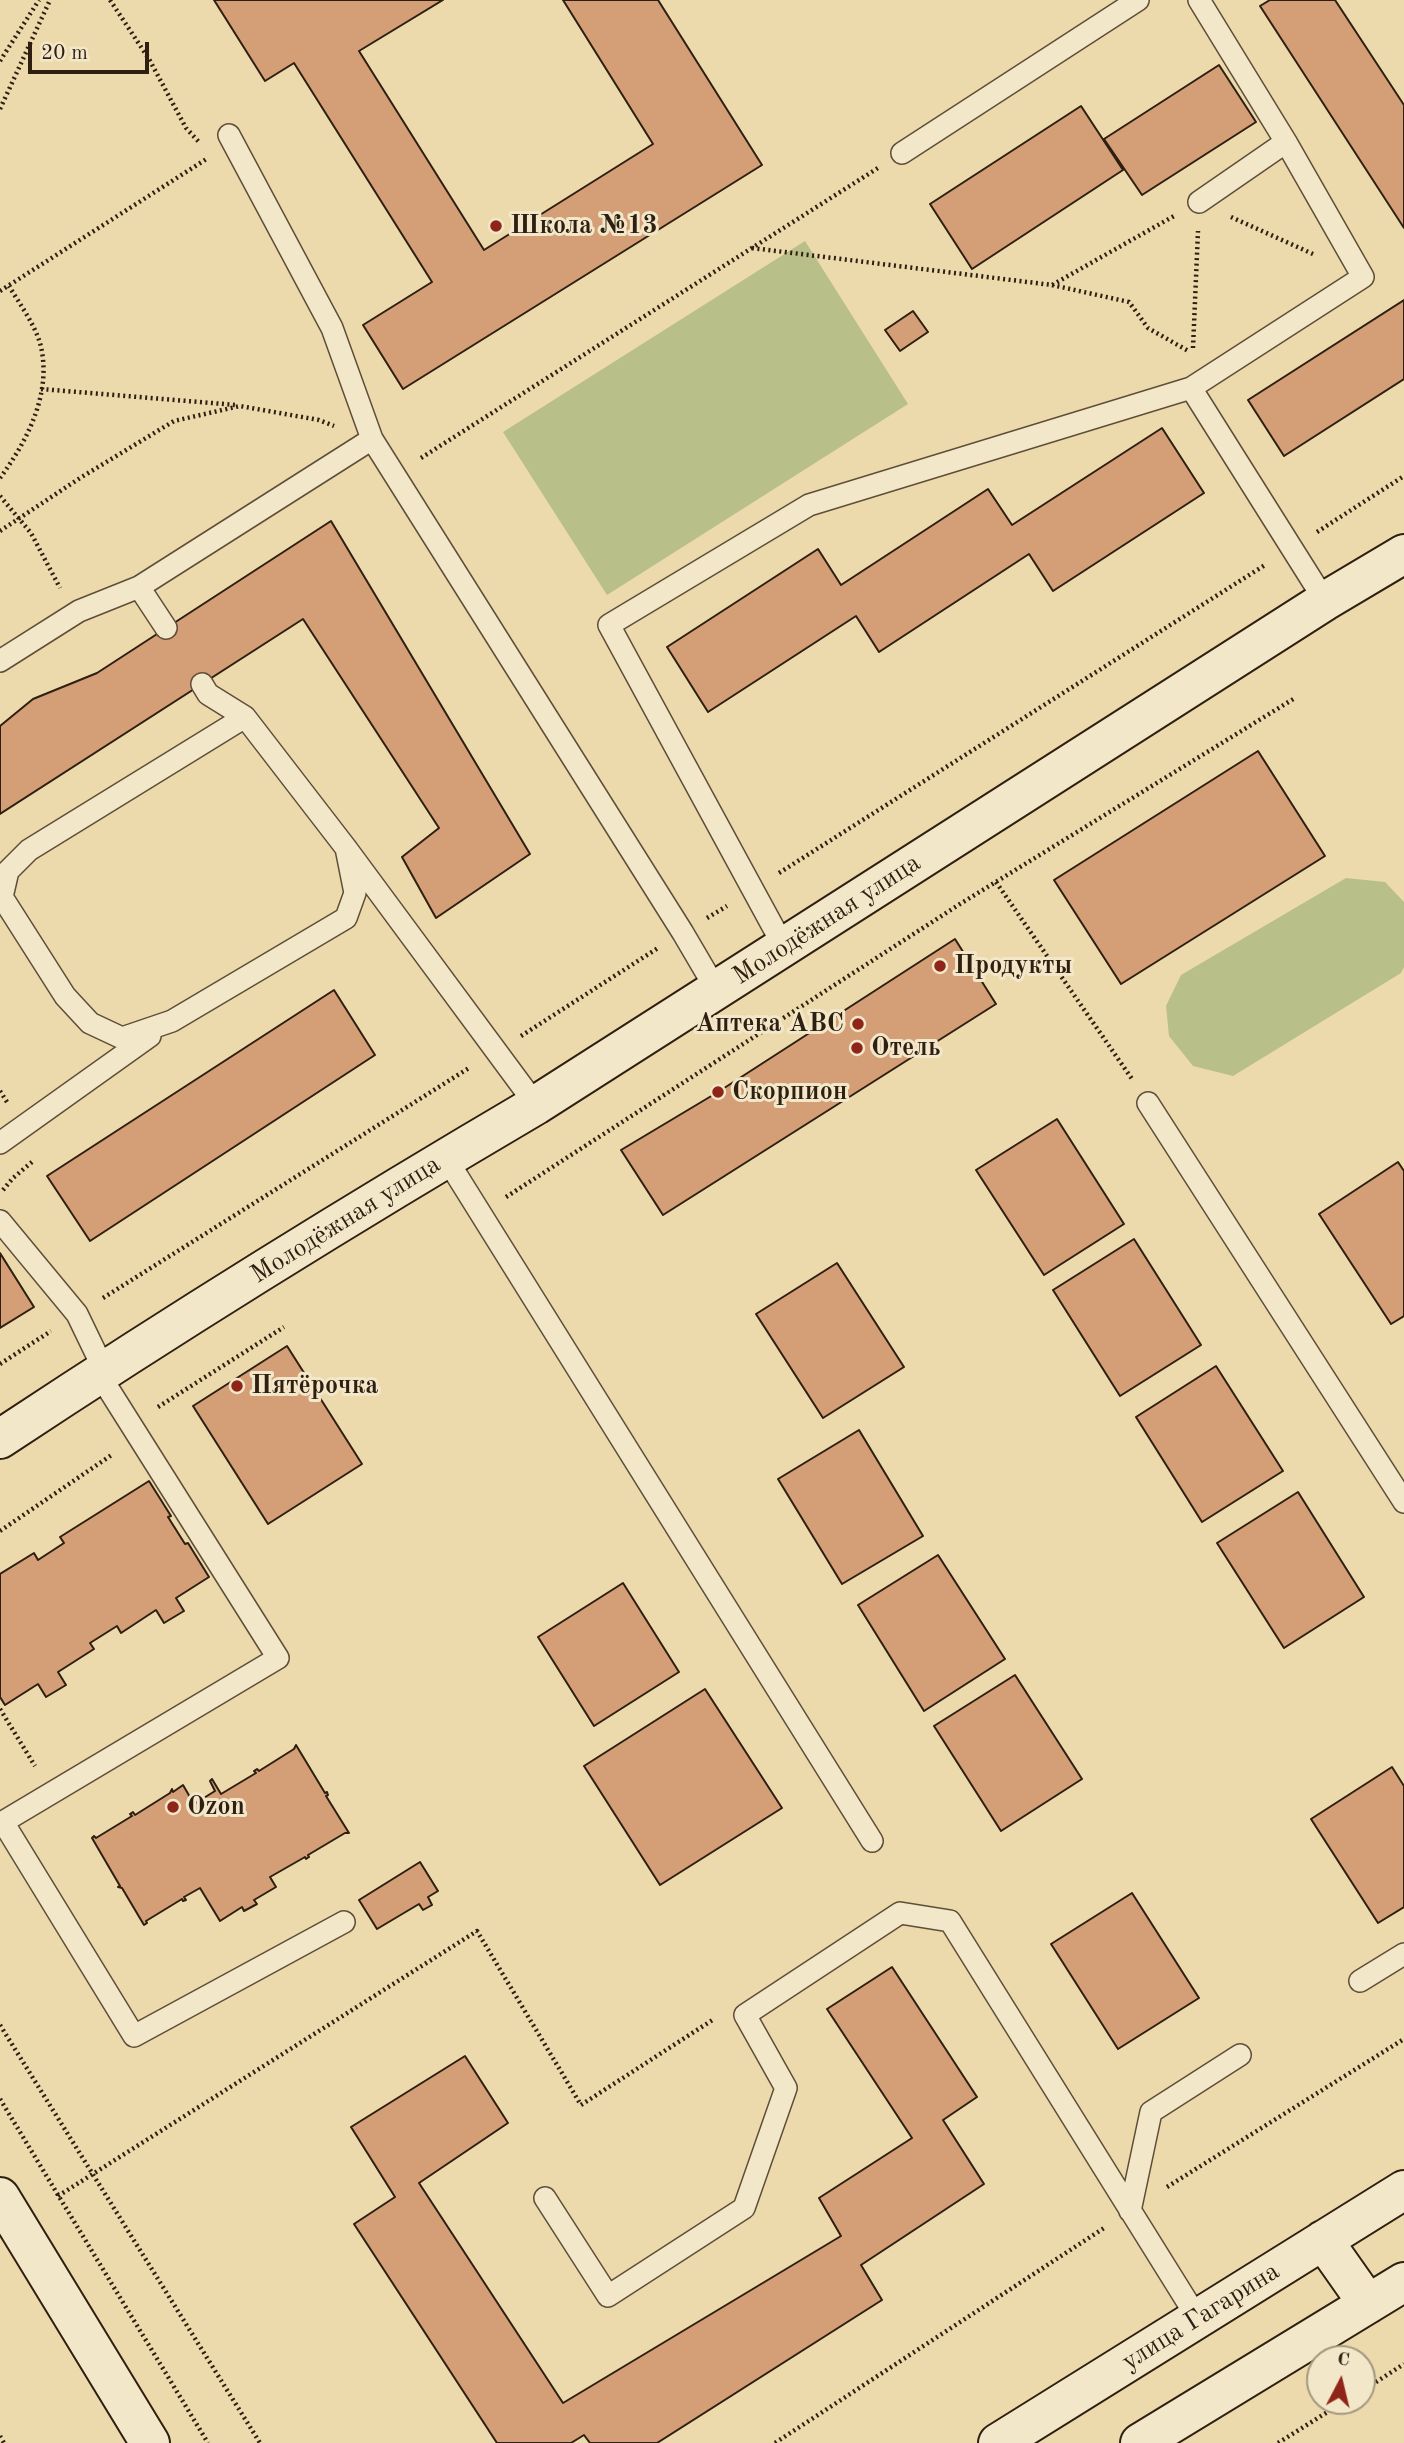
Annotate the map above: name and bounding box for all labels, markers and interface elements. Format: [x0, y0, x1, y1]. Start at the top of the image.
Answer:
scale bar [32, 28, 152, 72]
text: 20 m [41, 43, 88, 64]
place label: Школа №13 [510, 210, 657, 242]
marker: Школа №13 [488, 218, 504, 234]
street label: Молодёжная улица [727, 848, 927, 992]
place label: Продукты [954, 950, 1072, 982]
marker: Продукты [932, 958, 948, 974]
place label: Аптека АВС [695, 1008, 844, 1040]
marker: Аптека АВС [850, 1016, 866, 1032]
place label: Отель [871, 1032, 941, 1064]
marker: Отель [849, 1040, 865, 1056]
place label: Скорпион [732, 1076, 847, 1108]
marker: Скорпион [710, 1084, 726, 1100]
street label: Молодёжная улица [245, 1149, 447, 1291]
place label: Пятёрочка [251, 1370, 379, 1402]
marker: Пятёрочка [229, 1378, 245, 1394]
place label: Ozon [187, 1791, 245, 1823]
marker: Ozon [165, 1799, 181, 1815]
street label: улица Гагарина [1116, 2256, 1286, 2378]
north arrow [1306, 2345, 1376, 2415]
text: С [1336, 2350, 1351, 2371]

